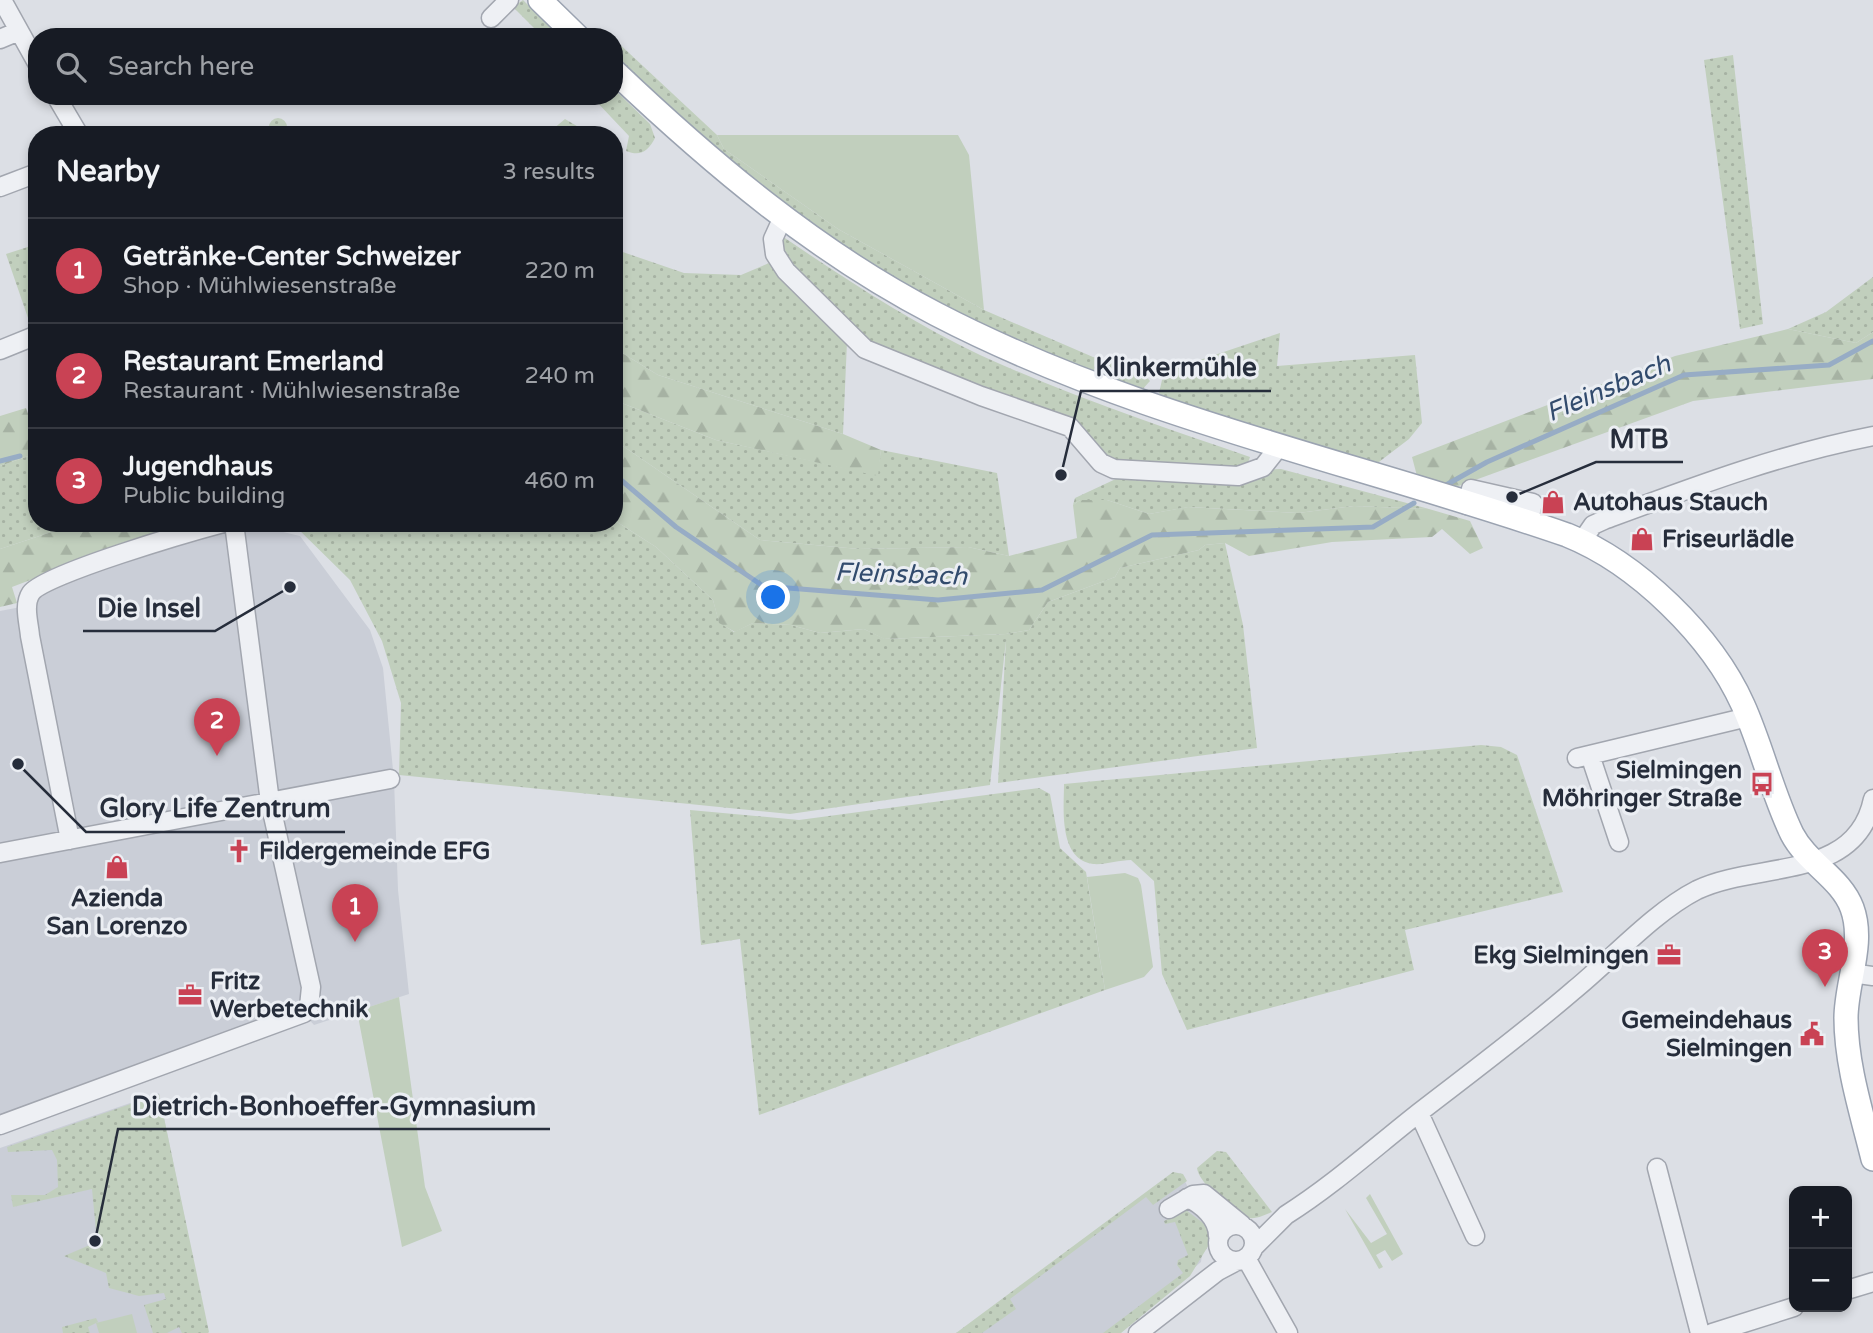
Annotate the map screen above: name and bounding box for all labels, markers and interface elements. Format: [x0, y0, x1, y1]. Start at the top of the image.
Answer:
search box [28, 28, 623, 105]
icon: search [52, 48, 90, 86]
text: Search here [108, 51, 254, 82]
text: Nearby [56, 153, 160, 190]
text: 3 results [502, 158, 595, 186]
text: Getränke-Center Schweizer [123, 241, 461, 272]
text: 1 [72, 257, 86, 285]
text: 220 m [525, 257, 595, 285]
text: Shop · Mühlwiesenstraße [123, 272, 397, 300]
callout: Klinkermühle [1081, 344, 1271, 391]
text: Restaurant Emerland [123, 346, 384, 377]
water label: Fleinsbach [1541, 347, 1676, 428]
text: Klinkermühle [1095, 352, 1257, 383]
text: 2 [72, 362, 86, 390]
text: 240 m [525, 362, 595, 390]
text: Restaurant · Mühlwiesenstraße [123, 377, 460, 405]
callout: MTB [1596, 415, 1683, 462]
text: MTB [1610, 424, 1668, 455]
text: Jugendhaus [123, 451, 273, 482]
text: 3 [72, 467, 86, 495]
text: 460 m [525, 467, 595, 495]
text: Public building [123, 482, 285, 510]
shop icon: Autohaus Stauch [1539, 488, 1567, 516]
place label: Autohaus Stauch [1573, 488, 1768, 517]
shop icon: Friseurlädle [1628, 525, 1656, 553]
place label: Friseurlädle [1662, 525, 1795, 554]
water label: Fleinsbach [834, 556, 969, 592]
your location [756, 580, 790, 614]
callout: Die Insel [83, 584, 215, 631]
text: Die Insel [97, 593, 201, 624]
pin: 2 [194, 698, 240, 756]
place label: Sielmingen Möhringer Straße [1542, 756, 1742, 813]
bus stop icon: Sielmingen Möhringer Straße [1748, 770, 1776, 798]
callout: Glory Life Zentrum [86, 785, 345, 832]
text: Glory Life Zentrum [99, 793, 331, 824]
church icon: Fildergemeinde EFG [225, 837, 253, 865]
place label: Fildergemeinde EFG [259, 837, 490, 866]
shop icon: Azienda San Lorenzo [103, 853, 131, 881]
place label: Azienda San Lorenzo [46, 884, 188, 941]
pin: 1 [332, 884, 378, 942]
pin: 3 [1802, 929, 1848, 987]
place label: Ekg Sielmingen [1473, 941, 1649, 970]
office icon: Ekg Sielmingen [1655, 941, 1683, 969]
place label: Fritz Werbetechnik [210, 967, 368, 1024]
office icon: Fritz Werbetechnik [176, 981, 204, 1009]
place label: Gemeindehaus Sielmingen [1621, 1006, 1792, 1063]
public building icon: Gemeindehaus Sielmingen [1798, 1020, 1826, 1048]
callout: Dietrich-Bonhoeffer-Gymnasium [118, 1082, 550, 1129]
text: Dietrich-Bonhoeffer-Gymnasium [132, 1091, 536, 1122]
map controls [1789, 1186, 1852, 1312]
button: + [1789, 1186, 1852, 1249]
button: − [1789, 1249, 1852, 1312]

